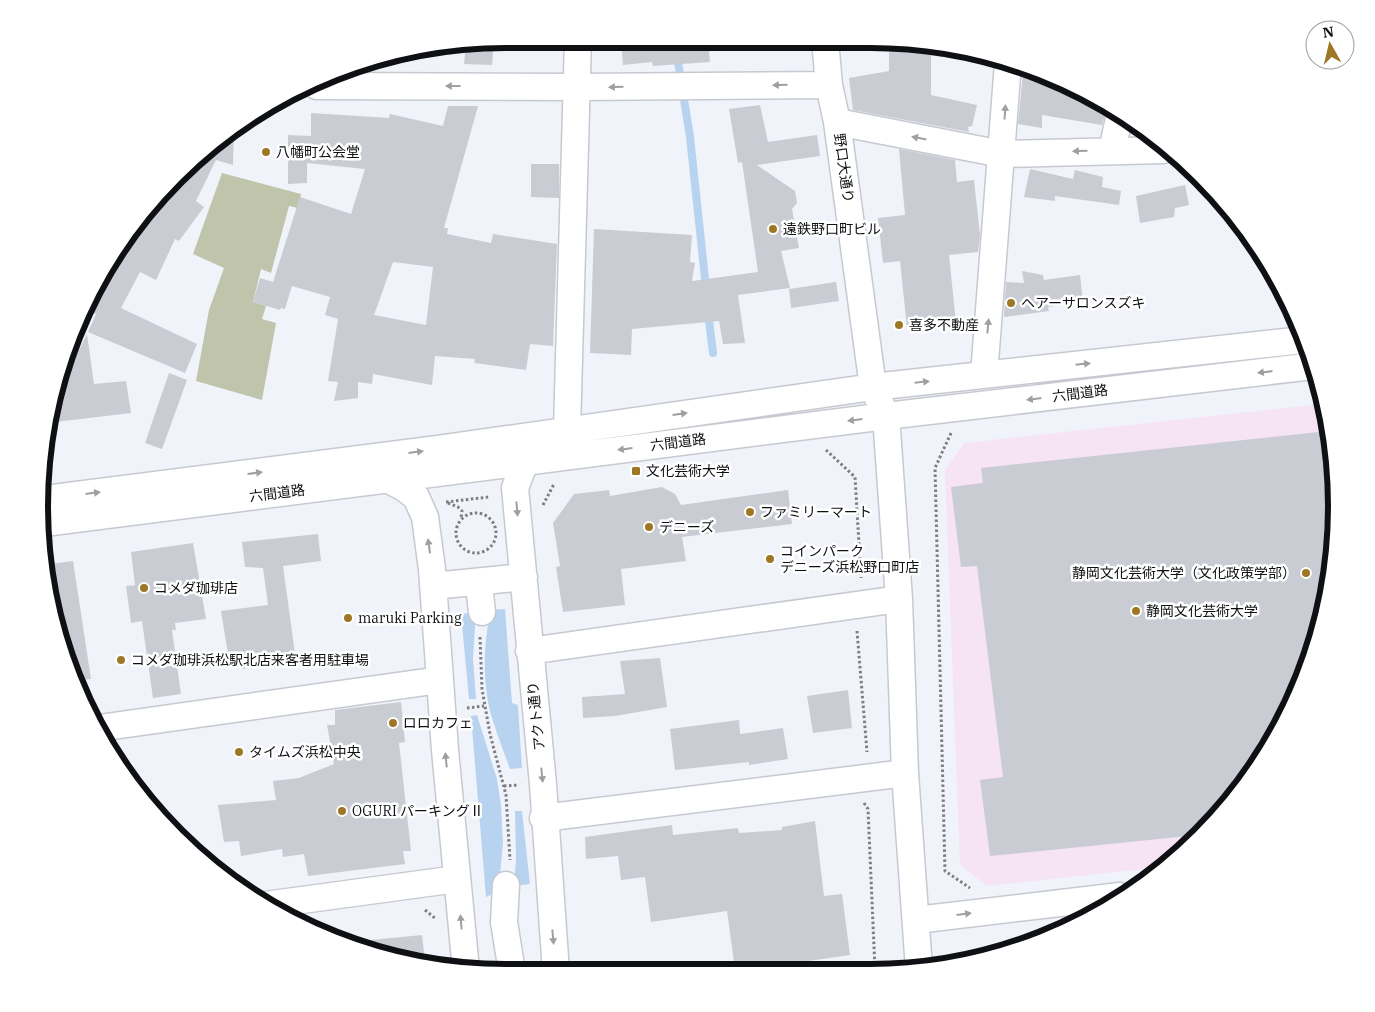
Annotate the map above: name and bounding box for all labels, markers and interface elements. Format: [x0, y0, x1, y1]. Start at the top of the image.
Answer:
north arrow [1305, 20, 1355, 70]
text: N [1321, 22, 1335, 42]
one-way arrow [772, 81, 788, 89]
one-way arrow [445, 82, 461, 90]
one-way arrow [608, 83, 624, 91]
one-way arrow [1001, 103, 1009, 119]
street label: 野口大通り [830, 132, 858, 204]
one-way arrow [910, 133, 926, 141]
place label: 八幡町公会堂 [276, 143, 360, 161]
marker: 八幡町公会堂 [260, 146, 272, 158]
one-way arrow [1071, 147, 1087, 155]
place label: 遠鉄野口町ビル [783, 220, 881, 238]
marker: 遠鉄野口町ビル [767, 223, 779, 235]
place label: ヘアーサロンスズキ [1021, 294, 1146, 312]
marker: ヘアーサロンスズキ [1005, 297, 1017, 309]
place label: 喜多不動産 [909, 316, 979, 334]
one-way arrow [984, 318, 992, 334]
marker: 喜多不動産 [893, 319, 905, 331]
one-way arrow [1075, 360, 1091, 368]
one-way arrow [1257, 368, 1273, 376]
one-way arrow [914, 378, 930, 386]
street label: 六間道路 [1051, 381, 1109, 405]
one-way arrow [1026, 395, 1042, 403]
one-way arrow [673, 410, 689, 418]
one-way arrow [847, 416, 863, 424]
street label: 六間道路 [649, 430, 707, 454]
one-way arrow [616, 445, 632, 453]
one-way arrow [408, 448, 424, 456]
place label: 文化芸術大学 [646, 462, 730, 480]
marker: 文化芸術大学 [630, 465, 642, 477]
one-way arrow [247, 469, 263, 477]
street label: 六間道路 [248, 481, 306, 505]
one-way arrow [86, 489, 102, 497]
one-way arrow [513, 501, 521, 517]
place label: ファミリーマート [760, 503, 872, 521]
marker: ファミリーマート [744, 506, 756, 518]
place label: デニーズ [659, 518, 714, 536]
marker: デニーズ [643, 521, 655, 533]
one-way arrow [425, 538, 433, 554]
place label: コインパーク デニーズ浜松野口町店 [780, 542, 919, 576]
marker: コインパーク デニーズ浜松野口町店 [764, 553, 776, 565]
place label: 静岡文化芸術大学（文化政策学部） [1072, 564, 1296, 582]
marker: 静岡文化芸術大学（文化政策学部） [1300, 567, 1312, 579]
place label: コメダ珈琲店 [154, 579, 238, 597]
marker: コメダ珈琲店 [138, 582, 150, 594]
place label: 静岡文化芸術大学 [1146, 602, 1258, 620]
marker: 静岡文化芸術大学 [1130, 605, 1142, 617]
place label: maruki Parking [358, 609, 462, 627]
marker: maruki Parking [342, 612, 354, 624]
place label: コメダ珈琲浜松駅北店来客者用駐車場 [131, 651, 369, 669]
marker: コメダ珈琲浜松駅北店来客者用駐車場 [115, 654, 127, 666]
street label: アクト通り [523, 681, 549, 751]
place label: ロロカフェ [403, 714, 473, 732]
marker: ロロカフェ [387, 717, 399, 729]
place label: タイムズ浜松中央 [249, 743, 361, 761]
marker: タイムズ浜松中央 [233, 746, 245, 758]
one-way arrow [442, 752, 450, 768]
one-way arrow [538, 767, 546, 783]
place label: OGURI パーキングⅡ [352, 802, 484, 820]
marker: OGURI パーキングⅡ [336, 805, 348, 817]
one-way arrow [957, 910, 973, 918]
one-way arrow [457, 914, 465, 930]
one-way arrow [549, 929, 557, 945]

